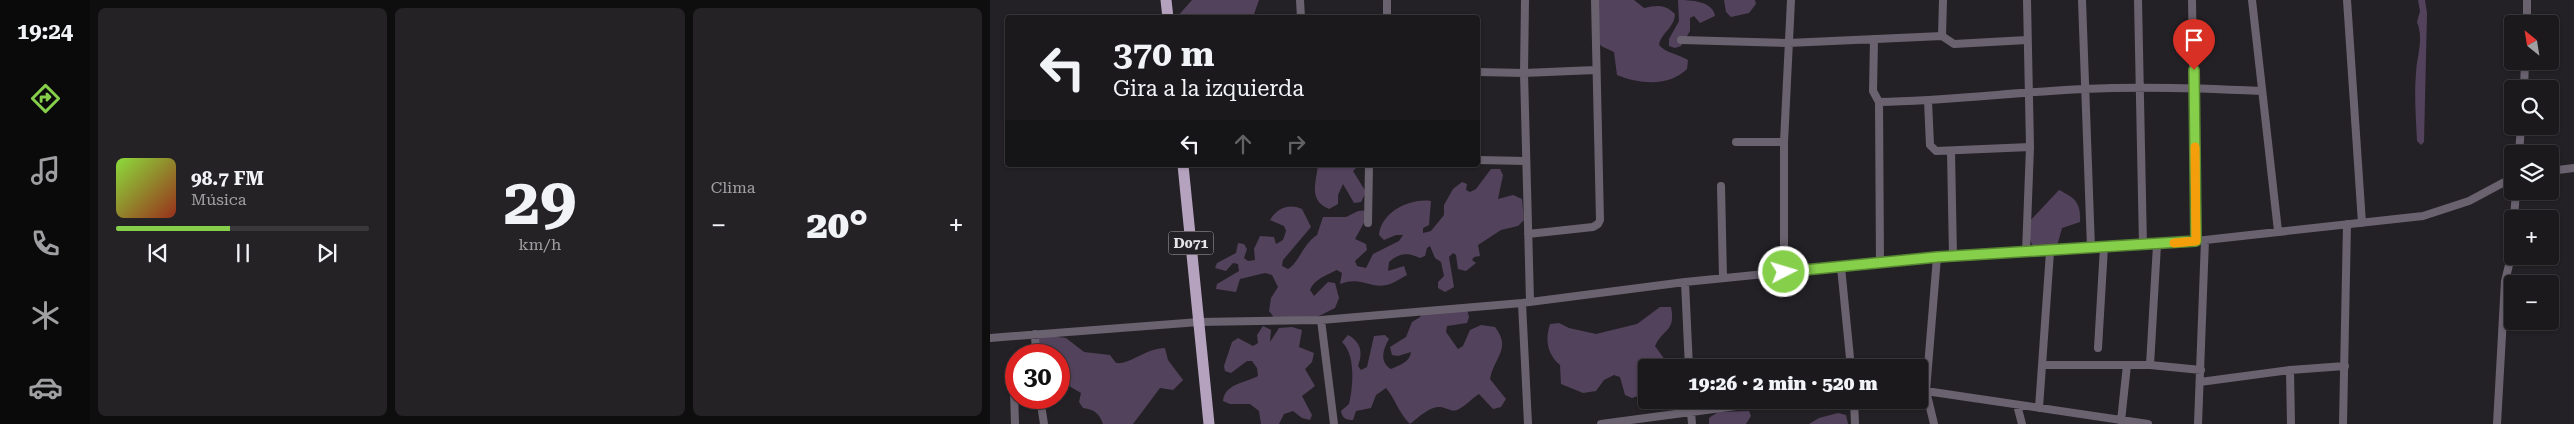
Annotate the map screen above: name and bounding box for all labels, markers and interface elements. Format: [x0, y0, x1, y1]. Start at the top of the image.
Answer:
north arrow [2504, 15, 2559, 70]
map controls [2504, 15, 2559, 330]
text: 19:24 [17, 19, 73, 44]
pin [2173, 19, 2215, 70]
icon: arrive [2180, 26, 2208, 54]
text: 370 m [1113, 34, 1214, 75]
icon: left [1030, 35, 1095, 100]
text: Gira a la izquierda [1113, 76, 1304, 101]
button: search [2504, 80, 2559, 135]
icon: directions [28, 81, 63, 116]
icon: left [1176, 130, 1204, 158]
icon: ahead [1229, 130, 1257, 158]
icon: right [1282, 130, 1310, 158]
button: layers [2504, 145, 2559, 200]
icon: music [28, 153, 63, 188]
text: 29 [504, 164, 576, 240]
text: 98.7 FM [191, 167, 264, 190]
text: Clima [711, 178, 755, 197]
text: Música [191, 190, 246, 209]
text: 20° [807, 203, 868, 247]
text: − [711, 209, 726, 242]
text: + [948, 209, 964, 242]
button: + [2504, 210, 2559, 265]
icon: phone [28, 226, 63, 261]
road number: D071 [1168, 232, 1214, 254]
text: km/h [519, 235, 561, 254]
icon: previous [144, 239, 172, 267]
icon: pause [229, 239, 257, 267]
icon: next [313, 239, 341, 267]
position arrow [1757, 245, 1809, 297]
button: − [2504, 275, 2559, 330]
icon: climate [28, 298, 63, 333]
speed limit sign: 30 [1005, 344, 1070, 409]
icon: car [28, 370, 63, 405]
text: 19:26 · 2 min · 520 m [1688, 372, 1878, 395]

